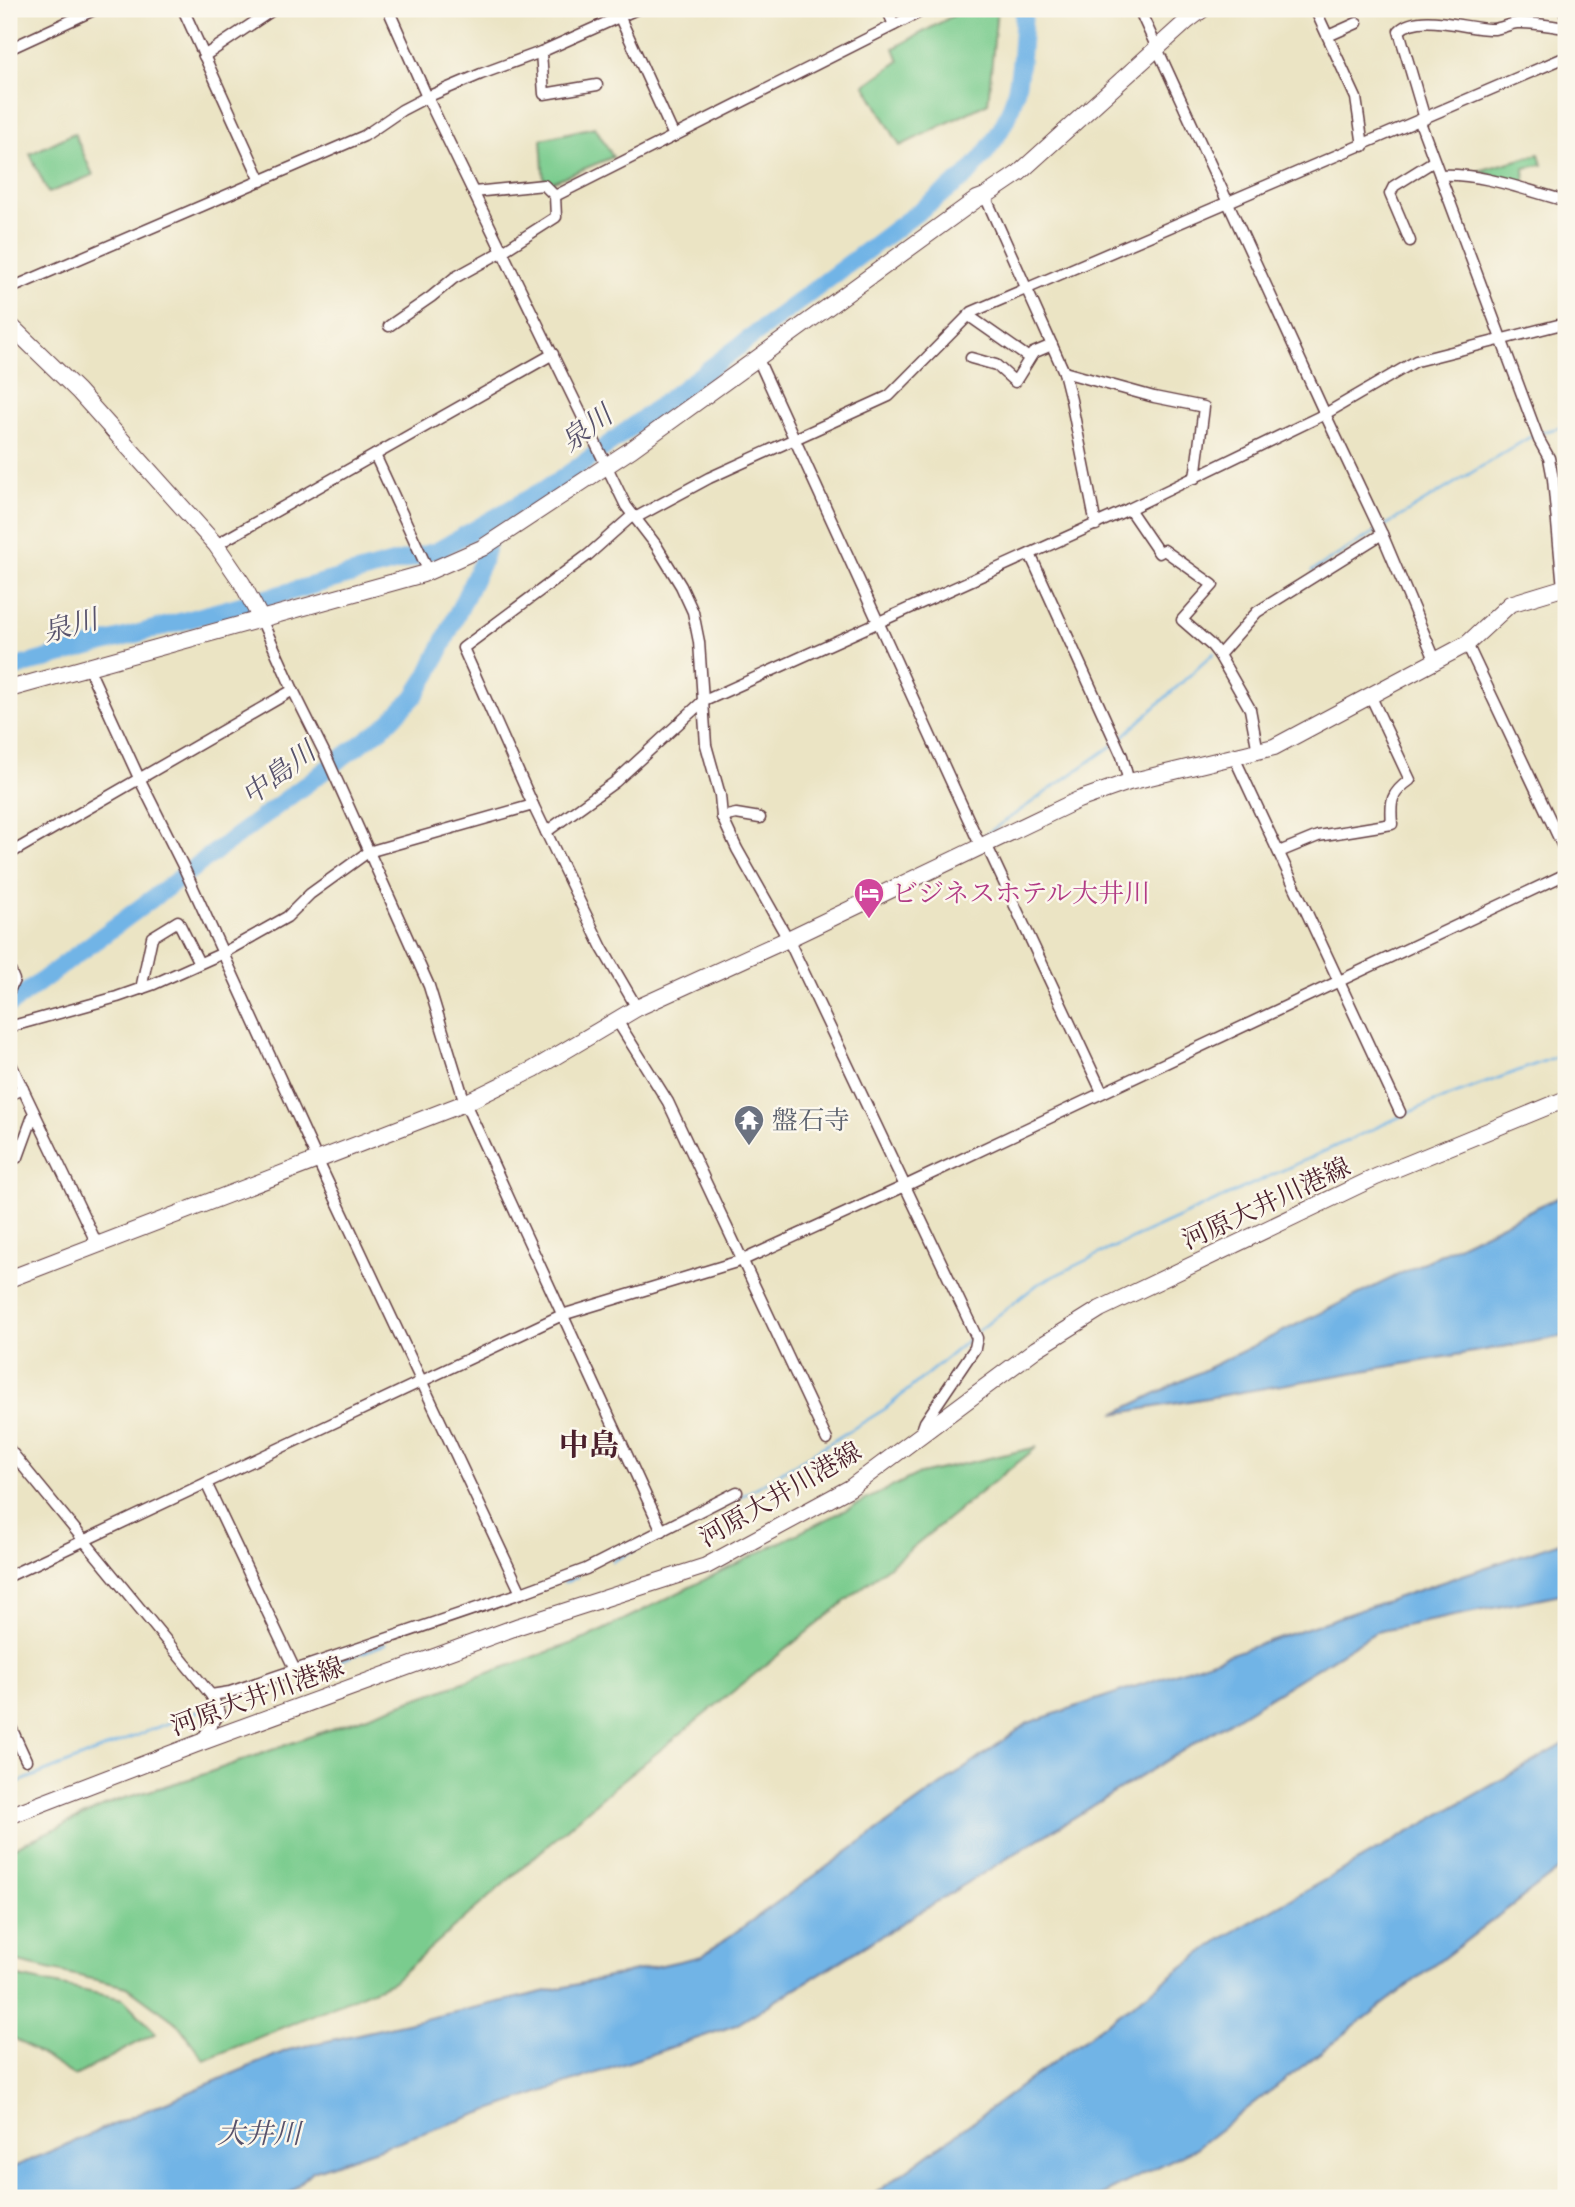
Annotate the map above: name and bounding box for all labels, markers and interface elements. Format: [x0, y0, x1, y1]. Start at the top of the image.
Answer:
water label: 泉川 [553, 396, 625, 463]
water label: 泉川 [39, 601, 106, 654]
water label: 中島川 [234, 732, 328, 817]
hotel icon: ビジネスホテル大井川 [852, 876, 886, 920]
place label: ビジネスホテル大井川 [892, 877, 1150, 914]
temple icon: 盤石寺 [732, 1103, 766, 1147]
place label: 盤石寺 [772, 1104, 850, 1141]
street label: 河原大井川港線 [1177, 1150, 1357, 1260]
district label: 中島 [559, 1426, 619, 1469]
street label: 河原大井川港線 [693, 1435, 869, 1558]
street label: 河原大井川港線 [166, 1650, 350, 1747]
water label: 大井川 [217, 2116, 304, 2156]

